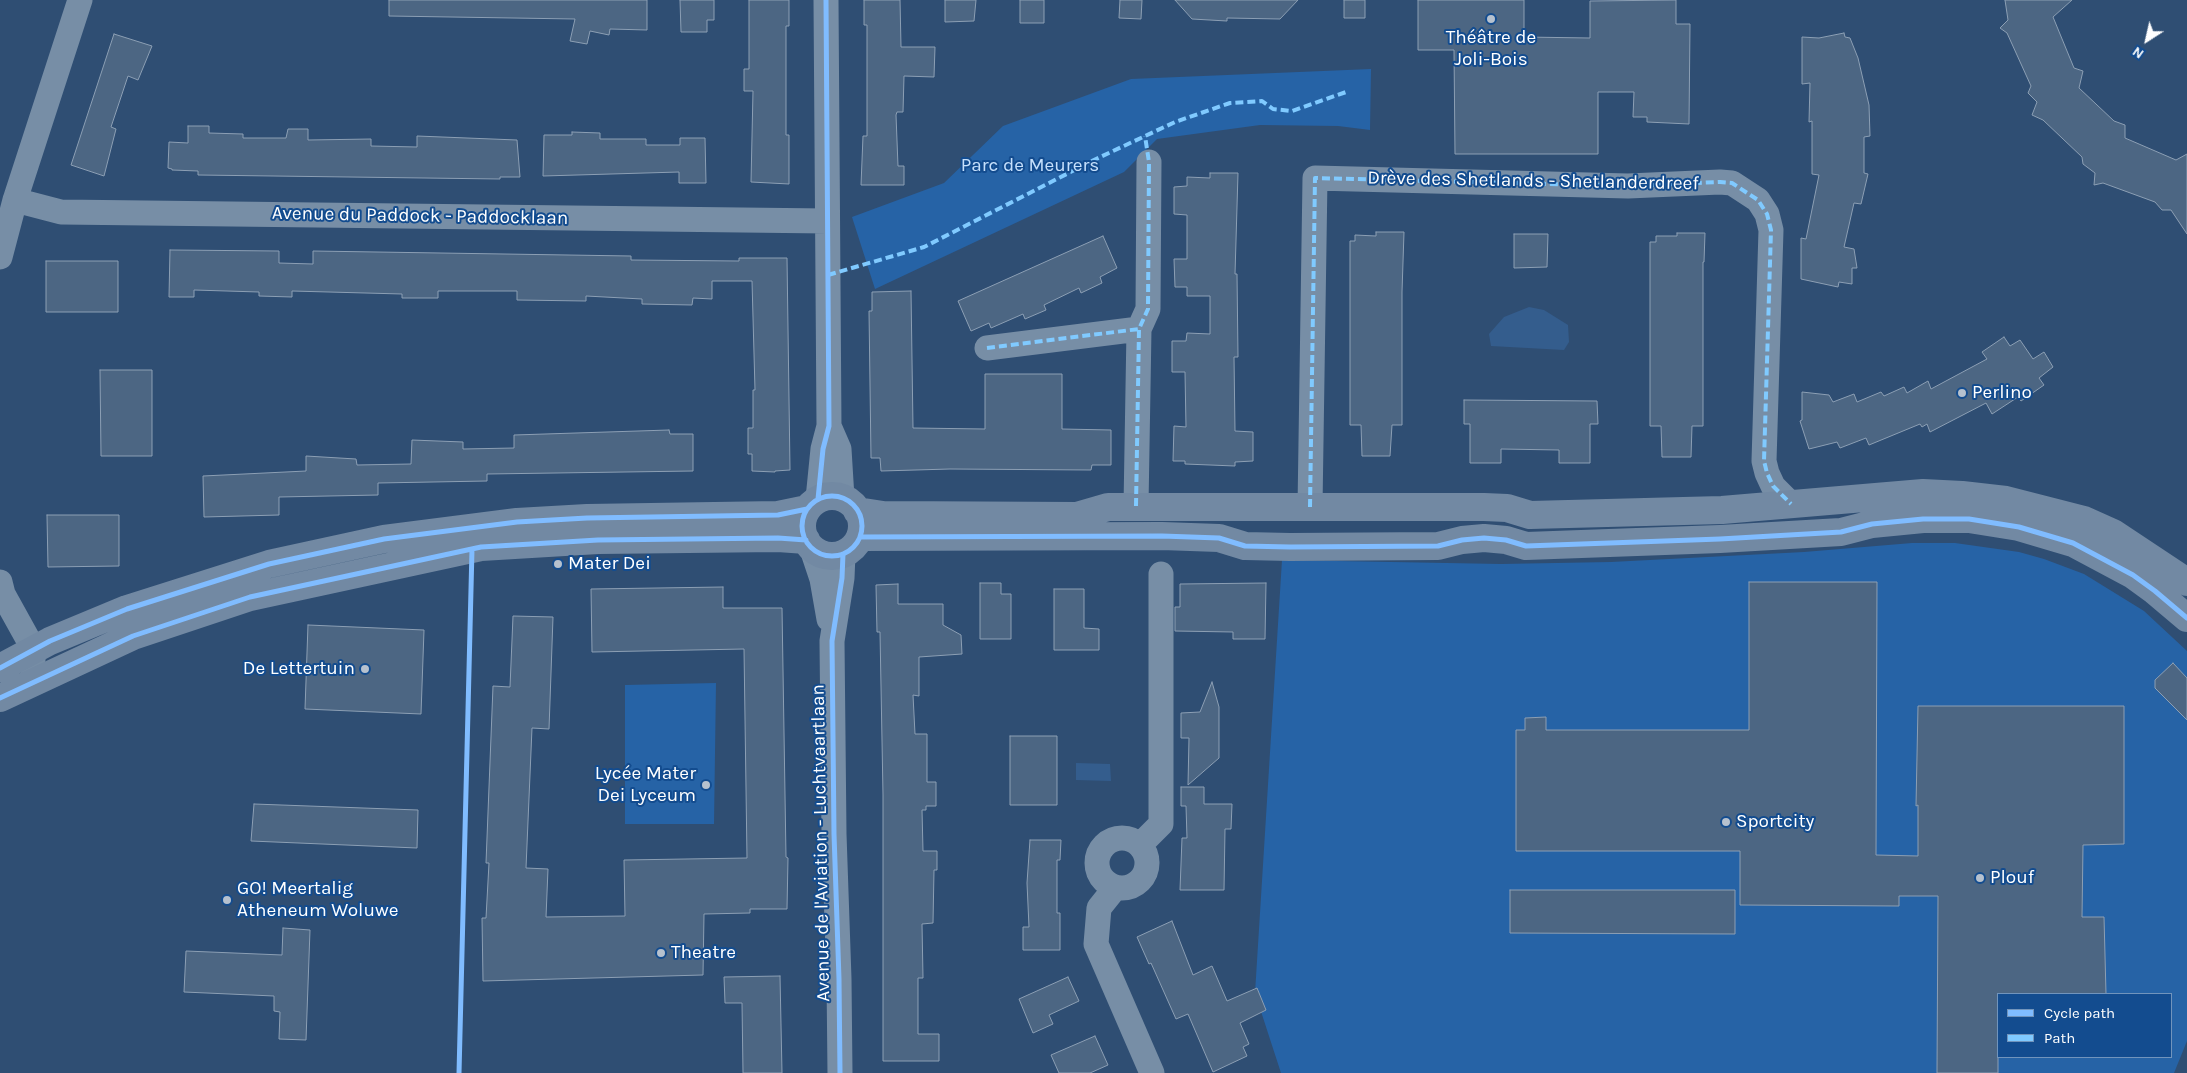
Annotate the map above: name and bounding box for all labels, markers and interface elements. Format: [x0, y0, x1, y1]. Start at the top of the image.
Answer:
marker: Théâtre de Joli-Bois [1485, 13, 1497, 25]
north arrow [2122, 15, 2172, 65]
place label: Théâtre de Joli-Bois [1446, 27, 1536, 71]
text: N [2129, 43, 2147, 63]
park label: Parc de Meurers [961, 155, 1099, 177]
street label: Drève des Shetlands - Shetlanderdreef [1367, 167, 1699, 195]
street label: Avenue du Paddock - Paddocklaan [272, 202, 568, 230]
place label: Perlino [1972, 382, 2032, 404]
marker: Perlino [1956, 387, 1968, 399]
place label: Mater Dei [568, 553, 651, 575]
marker: Mater Dei [552, 558, 564, 570]
place label: De Lettertuin [243, 658, 355, 680]
marker: De Lettertuin [359, 663, 371, 675]
street label: Avenue de l'Aviation - Luchtvaartlaan [807, 684, 835, 1002]
place label: Lycée Mater Dei Lyceum [595, 763, 696, 807]
marker: Lycée Mater Dei Lyceum [700, 779, 712, 791]
place label: Sportcity [1736, 811, 1814, 833]
marker: Sportcity [1720, 816, 1732, 828]
place label: Plouf [1990, 867, 2034, 889]
marker: Plouf [1974, 872, 1986, 884]
place label: GO! Meertalig Atheneum Woluwe [237, 878, 398, 922]
marker: GO! Meertalig Atheneum Woluwe [221, 894, 233, 906]
place label: Theatre [671, 942, 736, 964]
marker: Theatre [655, 947, 667, 959]
legend [1997, 993, 2172, 1058]
text: Cycle path [2044, 1004, 2115, 1022]
text: Path [2044, 1029, 2075, 1047]

